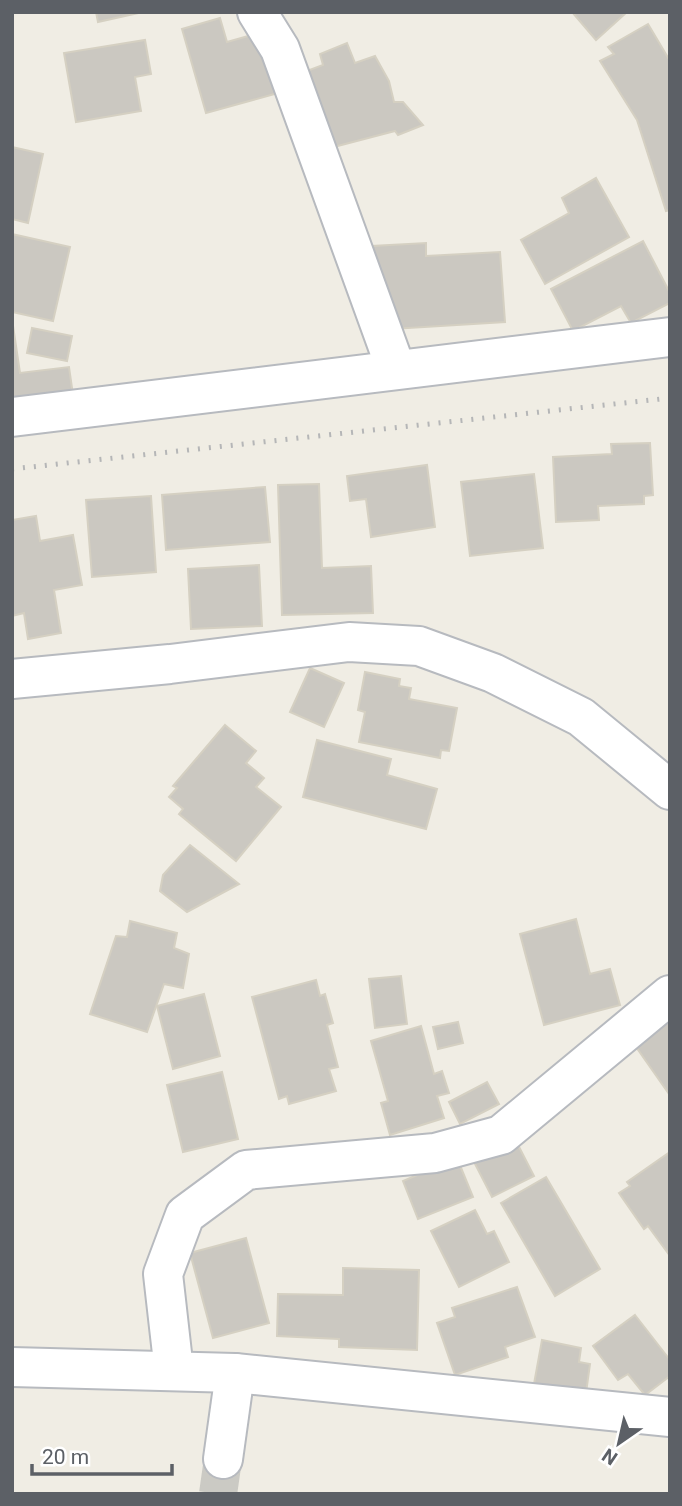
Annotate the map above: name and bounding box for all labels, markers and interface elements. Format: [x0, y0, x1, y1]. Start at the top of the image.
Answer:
north arrow [584, 1408, 654, 1478]
scale bar [32, 1432, 172, 1476]
text: N [598, 1443, 622, 1470]
text: 20 m [42, 1445, 89, 1469]

